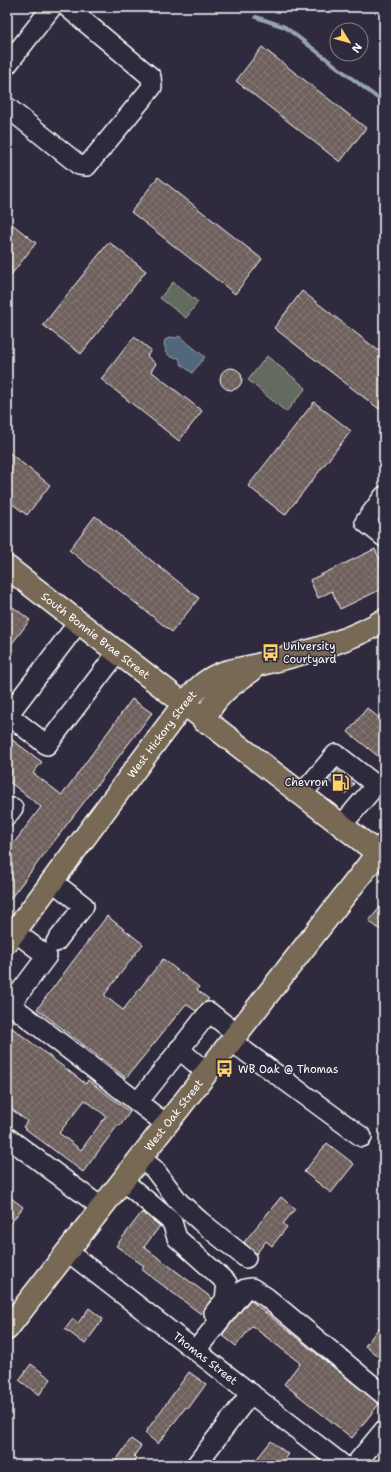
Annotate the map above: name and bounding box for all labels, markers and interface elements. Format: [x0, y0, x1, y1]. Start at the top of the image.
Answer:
north arrow [329, 22, 369, 62]
text: N [348, 40, 365, 56]
street label: South Bonnie Brae Street [38, 589, 153, 683]
place label: University Courtyard [283, 639, 337, 667]
bus stop icon: University Courtyard [260, 642, 280, 662]
street label: West Hickory Street [124, 687, 200, 781]
fuel station icon: Chevron [331, 772, 351, 792]
place label: Chevron [285, 775, 328, 790]
bus stop icon: WB Oak @ Thomas [215, 1059, 235, 1079]
place label: WB Oak @ Thomas [238, 1062, 338, 1077]
street label: West Oak Street [141, 1076, 207, 1155]
street label: Thomas Street [170, 1329, 240, 1388]

